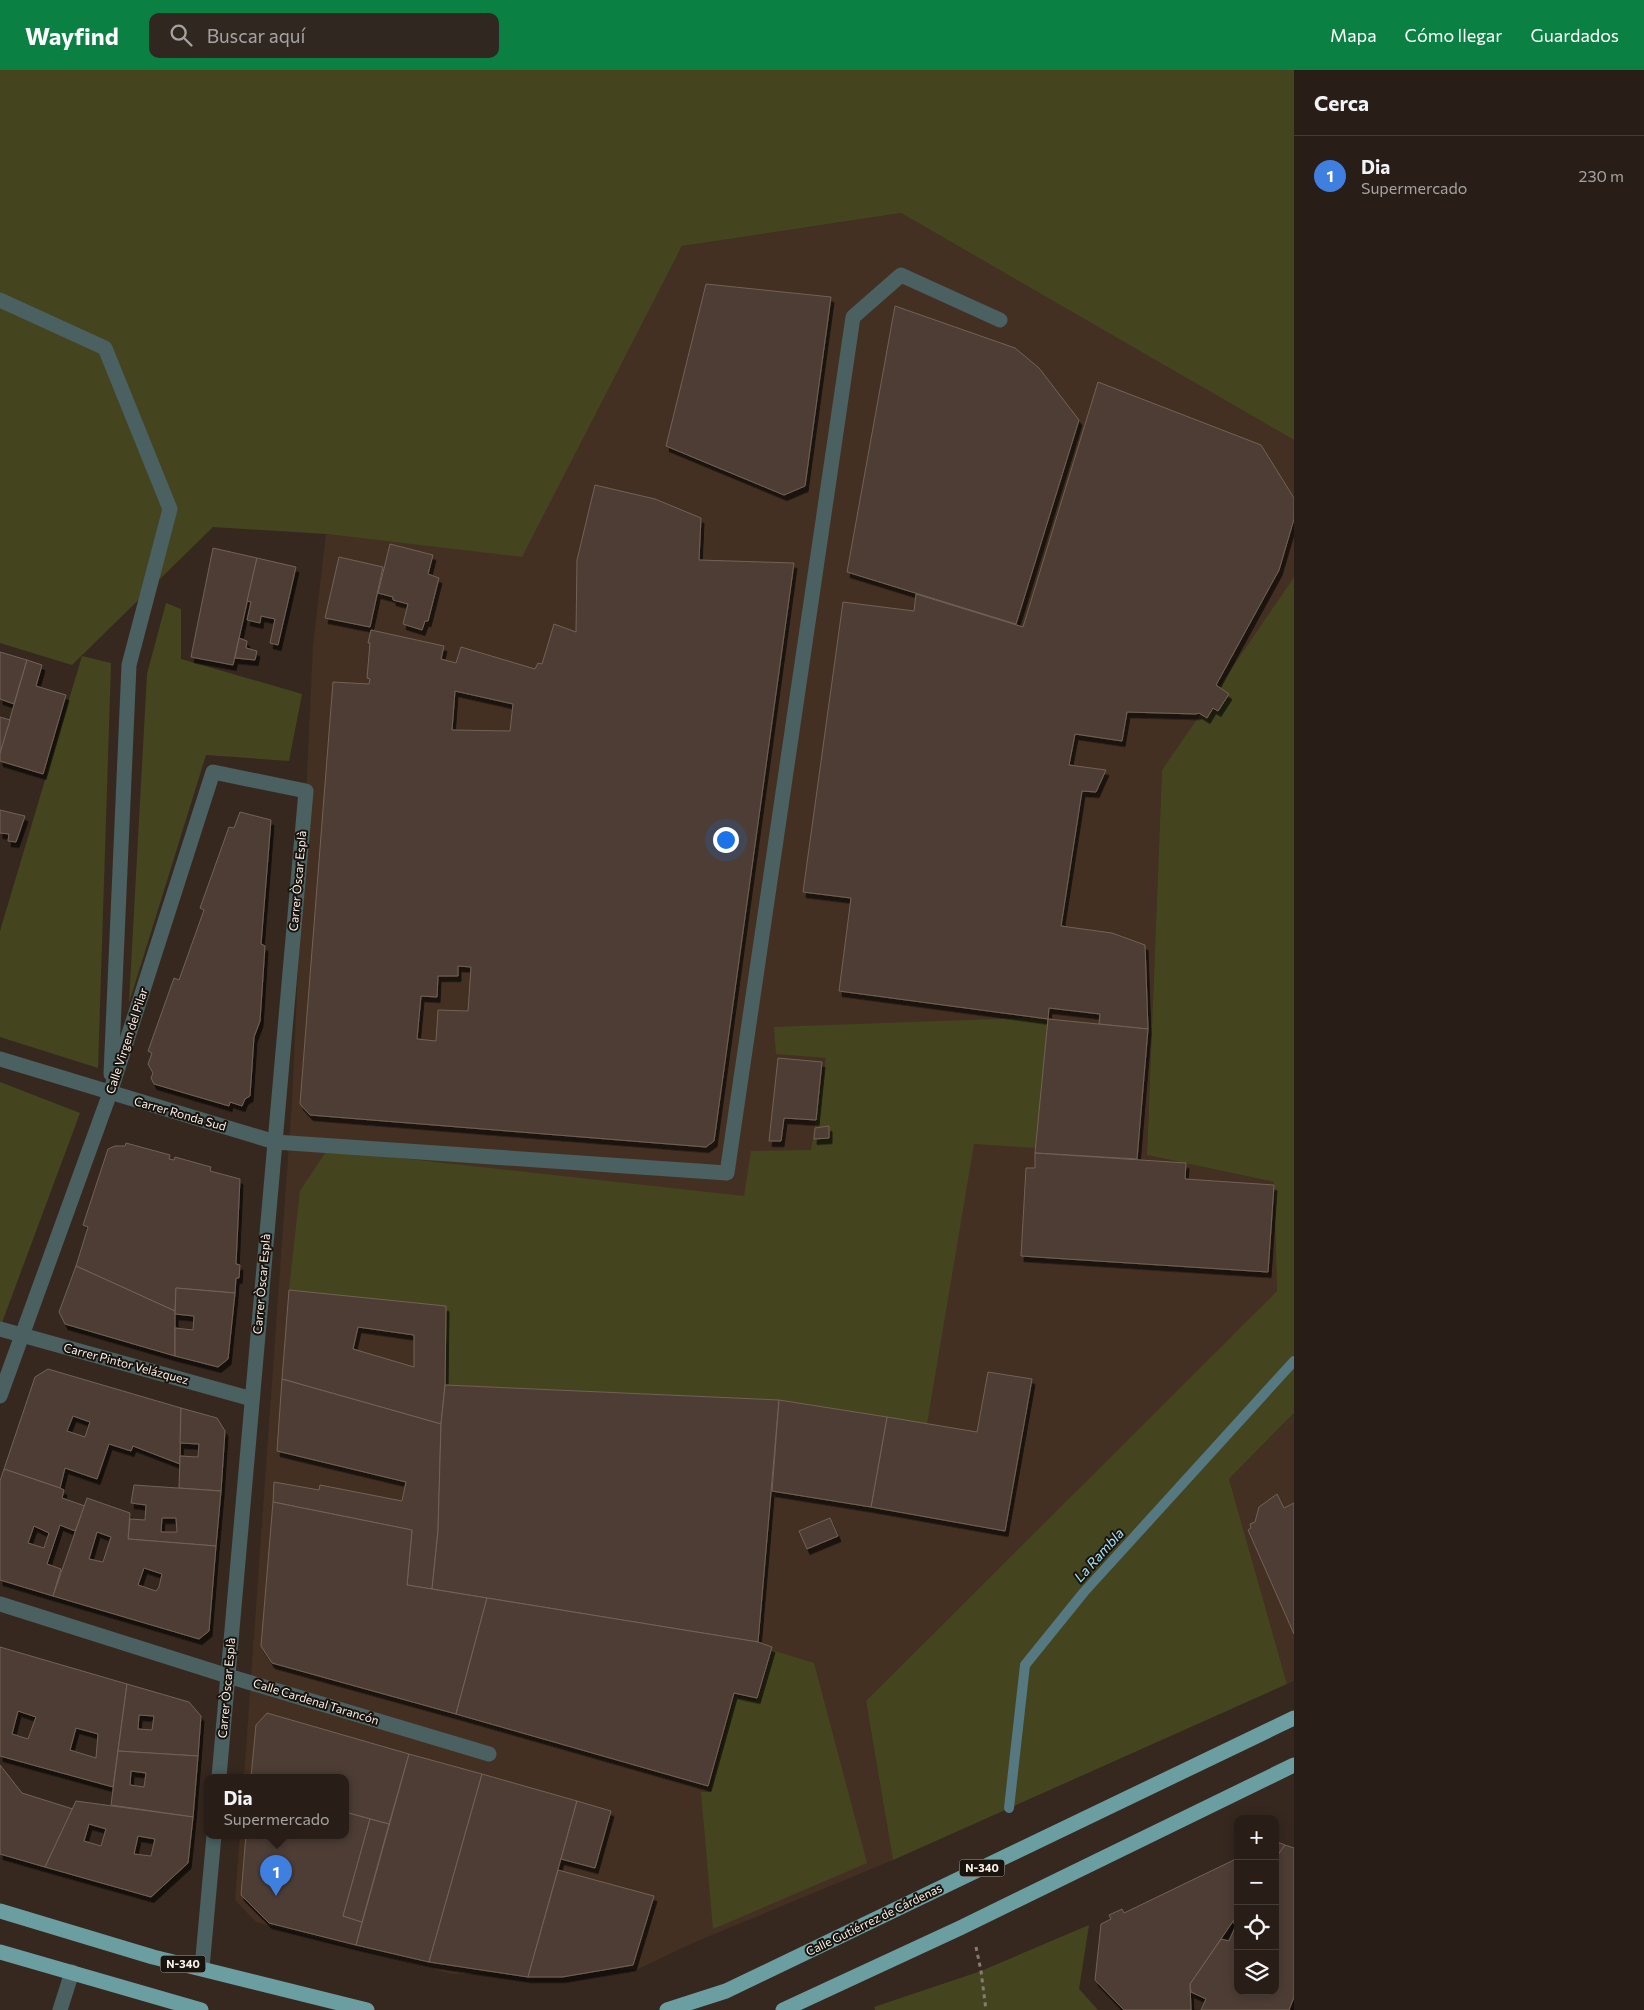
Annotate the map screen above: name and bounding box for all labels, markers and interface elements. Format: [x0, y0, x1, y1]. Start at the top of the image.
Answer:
search box [149, 13, 499, 58]
text: Wayfind [25, 21, 119, 50]
icon: search [167, 21, 195, 49]
text: Buscar aquí [207, 24, 305, 47]
text: Mapa [1330, 24, 1377, 46]
text: Cómo llegar [1405, 24, 1502, 46]
text: Guardados [1530, 24, 1619, 46]
text: Cerca [1314, 90, 1369, 115]
text: Dia [1361, 155, 1390, 178]
text: 1 [1326, 166, 1334, 185]
text: 230 m [1579, 166, 1624, 185]
text: Supermercado [1361, 178, 1467, 197]
your location [713, 827, 739, 853]
street label: Carrer Òscar Esplà [286, 830, 308, 932]
street label: Calle Virgen del Pilar [102, 986, 150, 1095]
street label: Carrer Ronda Sud [133, 1093, 228, 1133]
street label: Carrer Òscar Esplà [250, 1233, 272, 1335]
street label: Carrer Pintor Velázquez [62, 1340, 190, 1386]
water label: La Rambla [1070, 1524, 1127, 1585]
street label: Carrer Òscar Esplà [215, 1637, 237, 1739]
street label: Calle Cardenal Tarancón [252, 1675, 381, 1727]
popup [204, 1774, 349, 1839]
text: Dia [223, 1786, 253, 1809]
text: Supermercado [223, 1809, 330, 1828]
map controls [1234, 1815, 1279, 1995]
button: + [1234, 1815, 1279, 1860]
pin: 1 [260, 1855, 292, 1896]
road number: N-340 [960, 1860, 1004, 1876]
button: − [1234, 1860, 1279, 1905]
street label: Calle Gutiérrez de Cárdenas [803, 1880, 944, 1958]
button: locate [1234, 1905, 1279, 1950]
button: layers [1234, 1950, 1279, 1995]
road number: N-340 [160, 1956, 206, 1972]

